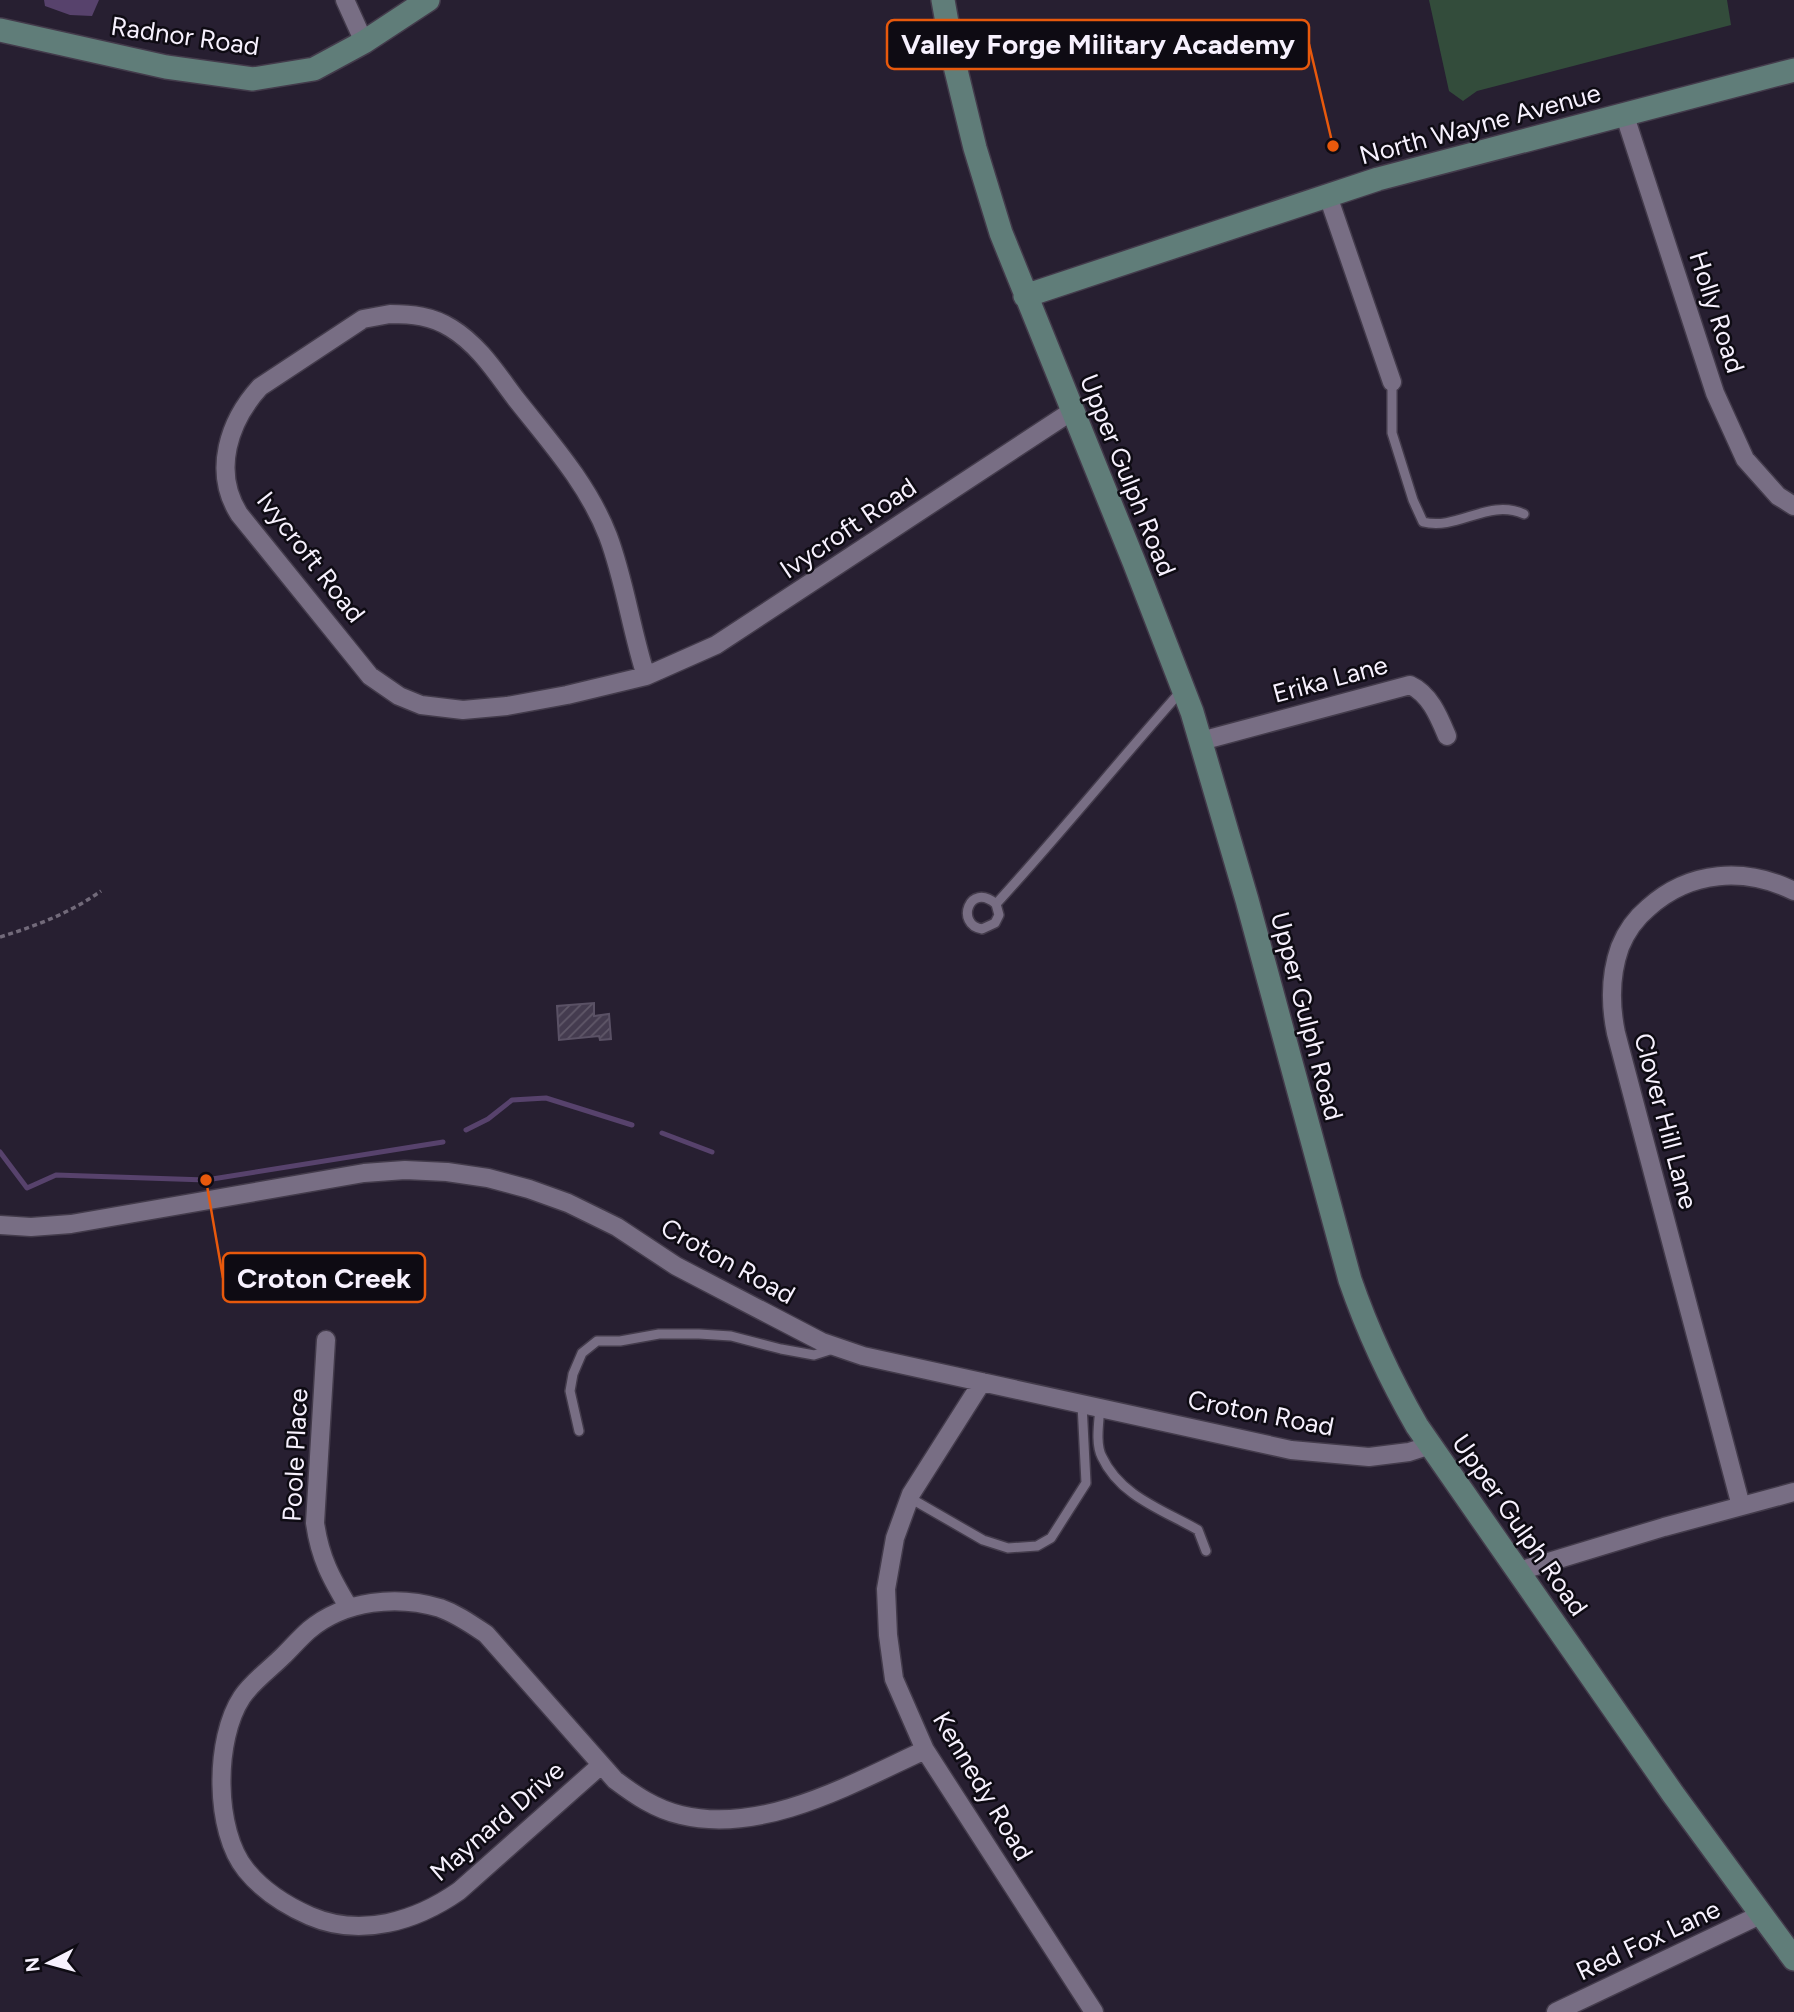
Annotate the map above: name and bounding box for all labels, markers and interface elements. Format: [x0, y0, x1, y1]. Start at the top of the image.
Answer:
street label: Radnor Road [109, 10, 261, 62]
callout: Valley Forge Military Academy [887, 20, 1309, 69]
text: Valley Forge Military Academy [901, 27, 1296, 61]
street label: North Wayne Avenue [1356, 76, 1604, 172]
street label: Holly Road [1682, 247, 1752, 377]
street label: Upper Gulph Road [1073, 369, 1183, 581]
street label: Ivycroft Road [774, 471, 922, 585]
street label: Ivycroft Road [250, 485, 372, 629]
street label: Erika Lane [1269, 648, 1391, 710]
street label: Upper Gulph Road [1264, 908, 1350, 1124]
street label: Clover Hill Lane [1627, 1030, 1705, 1212]
street label: Croton Road [655, 1211, 801, 1311]
callout: Croton Creek [223, 1253, 425, 1302]
text: Croton Creek [237, 1261, 411, 1295]
street label: Croton Road [1185, 1383, 1337, 1443]
street label: Poole Place [276, 1387, 314, 1523]
street label: Upper Gulph Road [1445, 1428, 1595, 1622]
street label: Kennedy Road [926, 1706, 1040, 1866]
street label: Maynard Drive [423, 1754, 571, 1888]
street label: Red Fox Lane [1571, 1893, 1725, 1987]
north arrow [14, 1928, 84, 1998]
text: N [20, 1956, 45, 1973]

